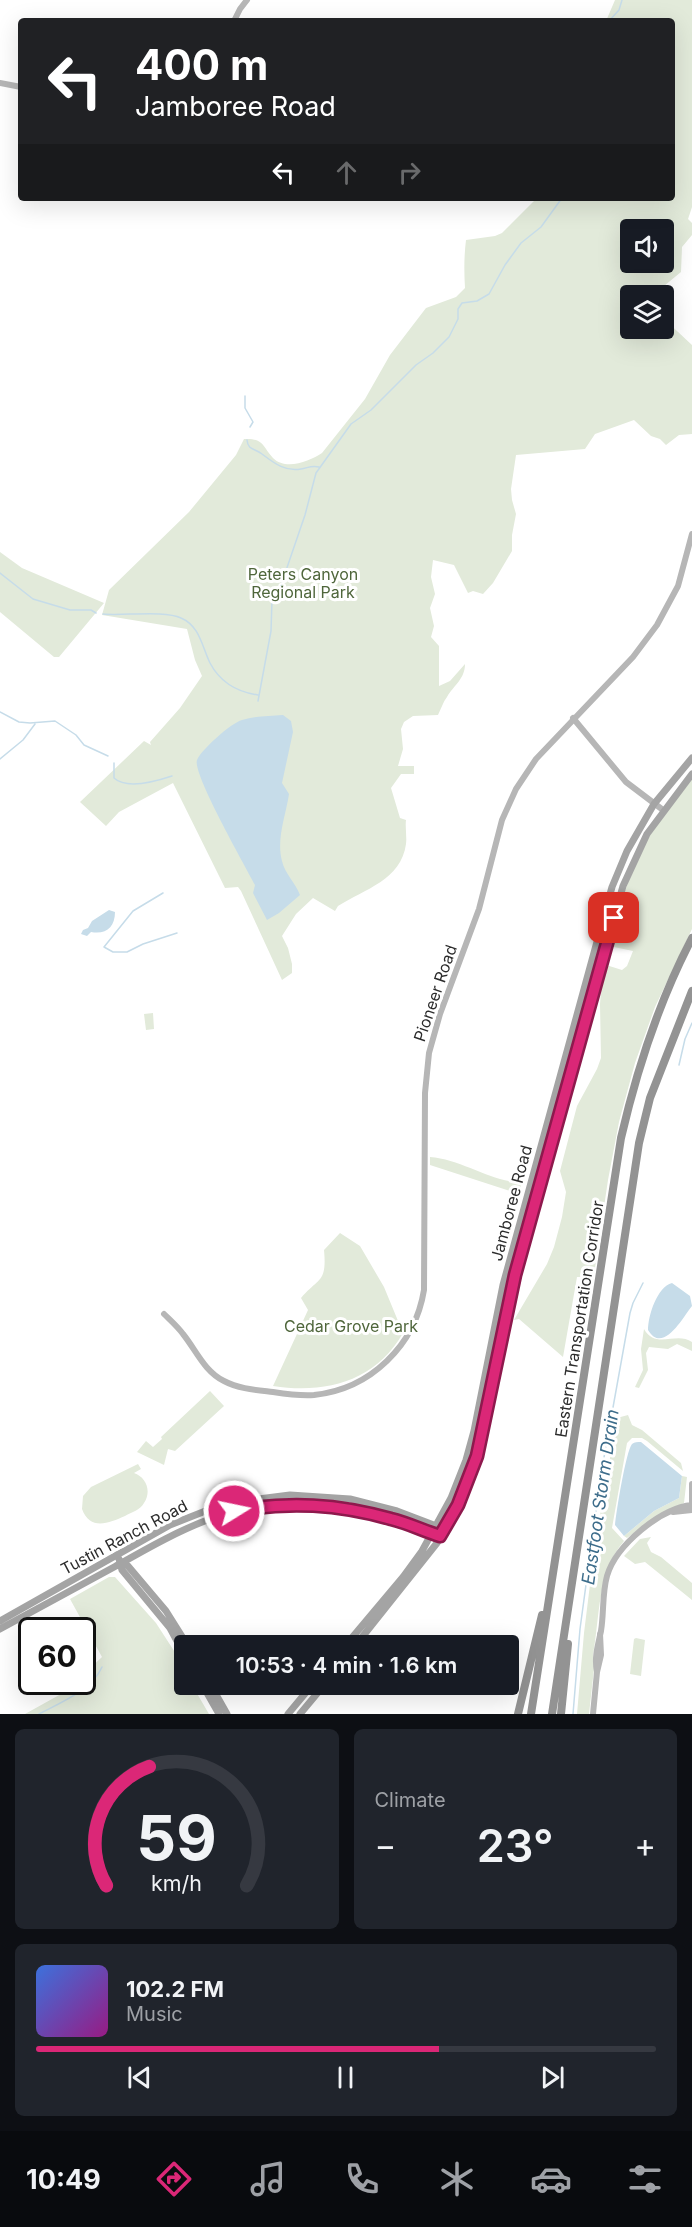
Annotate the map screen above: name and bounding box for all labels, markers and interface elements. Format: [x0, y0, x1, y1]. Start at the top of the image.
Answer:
text: 400 m [135, 39, 268, 90]
icon: left [36, 42, 114, 120]
text: Jamboree Road [135, 90, 336, 123]
icon: left [267, 156, 300, 189]
icon: ahead [330, 156, 363, 189]
icon: right [393, 156, 426, 189]
map controls [620, 219, 674, 339]
button: sound [620, 219, 674, 273]
button: layers [620, 285, 674, 339]
park label: Peters Canyon Regional Park [248, 564, 358, 602]
pin [588, 892, 639, 943]
icon: arrive [597, 901, 630, 934]
street label: Pioneer Road [409, 942, 461, 1044]
street label: Jamboree Road [486, 1143, 536, 1263]
street label: Eastern Transportation Corridor [550, 1199, 608, 1439]
park label: Cedar Grove Park [284, 1316, 418, 1336]
water label: Eastfoot Storm Drain [577, 1408, 623, 1586]
position arrow [202, 1479, 266, 1543]
street label: Tustin Ranch Road [57, 1495, 191, 1579]
speed limit sign: 60 [18, 1617, 96, 1695]
text: 10:53 · 4 min · 1.6 km [236, 1652, 457, 1678]
text: Climate [375, 1788, 446, 1812]
text: 59 [137, 1800, 217, 1875]
text: 23° [477, 1818, 554, 1873]
text: − [375, 1825, 396, 1865]
text: + [634, 1825, 656, 1865]
text: km/h [151, 1870, 202, 1896]
text: 102.2 FM [126, 1976, 224, 2002]
text: Music [126, 2002, 183, 2026]
icon: previous [123, 2061, 156, 2094]
icon: pause [329, 2061, 362, 2094]
icon: next [536, 2061, 569, 2094]
icon: directions [153, 2158, 195, 2200]
icon: music [247, 2158, 289, 2200]
icon: phone [341, 2158, 383, 2200]
icon: climate [436, 2158, 478, 2200]
icon: car [530, 2158, 572, 2200]
icon: filters [624, 2158, 666, 2200]
text: 10:49 [26, 2163, 101, 2196]

